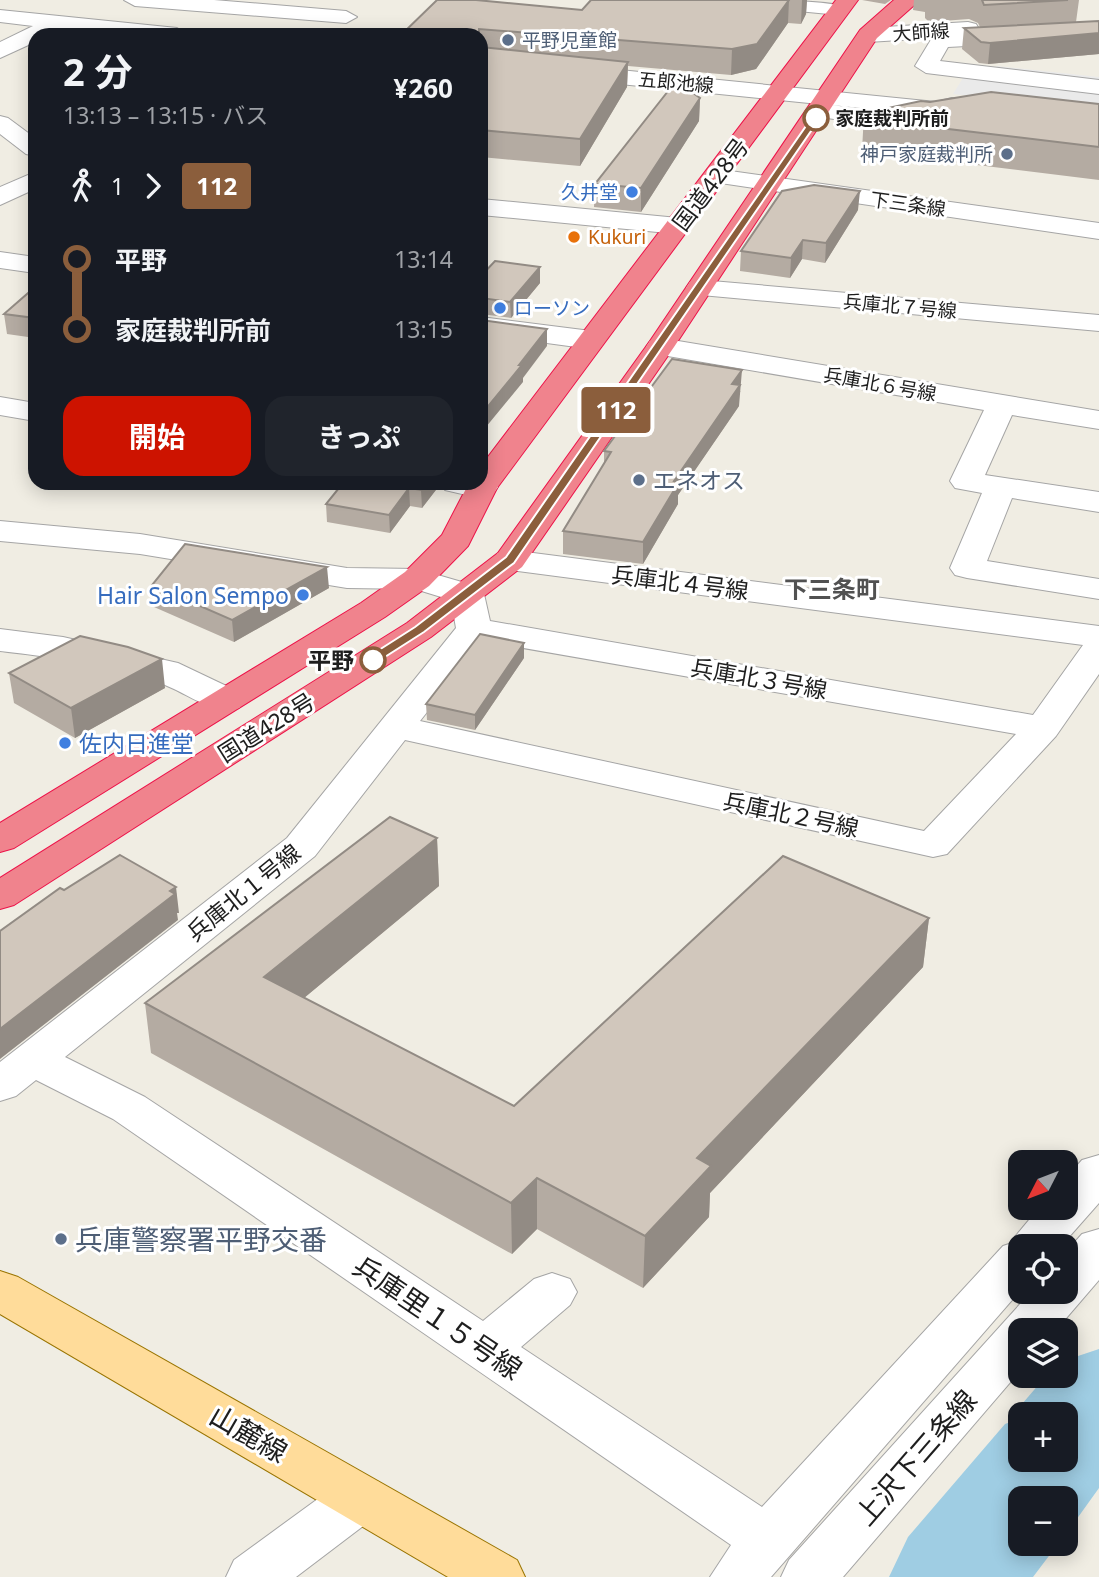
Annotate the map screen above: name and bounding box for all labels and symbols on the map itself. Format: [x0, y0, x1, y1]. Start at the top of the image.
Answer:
street label: 大師線 [892, 17, 950, 47]
place label: 平野児童館 [522, 27, 617, 53]
marker: 平野児童館 [500, 32, 516, 48]
street label: 五郎池線 [637, 66, 715, 98]
marker: 家庭裁判所前 [803, 105, 829, 131]
place label: 家庭裁判所前 [835, 105, 949, 131]
street label: 国道428号 [665, 131, 755, 237]
place label: 神戸家庭裁判所 [860, 141, 993, 167]
marker: 神戸家庭裁判所 [999, 146, 1015, 162]
place label: 久井堂 [561, 179, 618, 205]
marker: 久井堂 [624, 184, 640, 200]
street label: 下三条線 [869, 186, 947, 222]
place label: Kukuri [588, 224, 646, 250]
marker: Kukuri [566, 229, 582, 245]
street label: 兵庫北７号線 [842, 288, 958, 324]
place label: ローソン [514, 295, 590, 321]
marker: ローソン [492, 300, 508, 316]
street label: 兵庫北６号線 [822, 361, 938, 407]
line badge: 112 [576, 387, 656, 433]
place label: エネオス [653, 464, 745, 496]
marker: エネオス [631, 472, 647, 488]
street label: 兵庫北４号線 [610, 558, 750, 606]
district label: 下三条町 [784, 572, 880, 605]
place label: Hair Salon Sempo [97, 579, 289, 611]
marker: Hair Salon Sempo [295, 587, 311, 603]
place label: 平野 [308, 644, 354, 676]
marker: 平野 [360, 647, 386, 673]
street label: 兵庫北３号線 [688, 650, 830, 706]
street label: 国道428号 [212, 685, 320, 769]
place label: 佐内日進堂 [79, 727, 194, 759]
marker: 佐内日進堂 [57, 735, 73, 751]
street label: 兵庫北２号線 [720, 784, 862, 844]
street label: 兵庫北１号線 [179, 836, 307, 948]
north arrow [1008, 1150, 1078, 1220]
place label: 兵庫警察署平野交番 [75, 1220, 327, 1258]
marker: 兵庫警察署平野交番 [53, 1231, 69, 1247]
street label: 兵庫里１５号線 [346, 1246, 530, 1388]
street label: 上沢下三条線 [846, 1381, 984, 1533]
street label: 山麓線 [203, 1396, 295, 1470]

